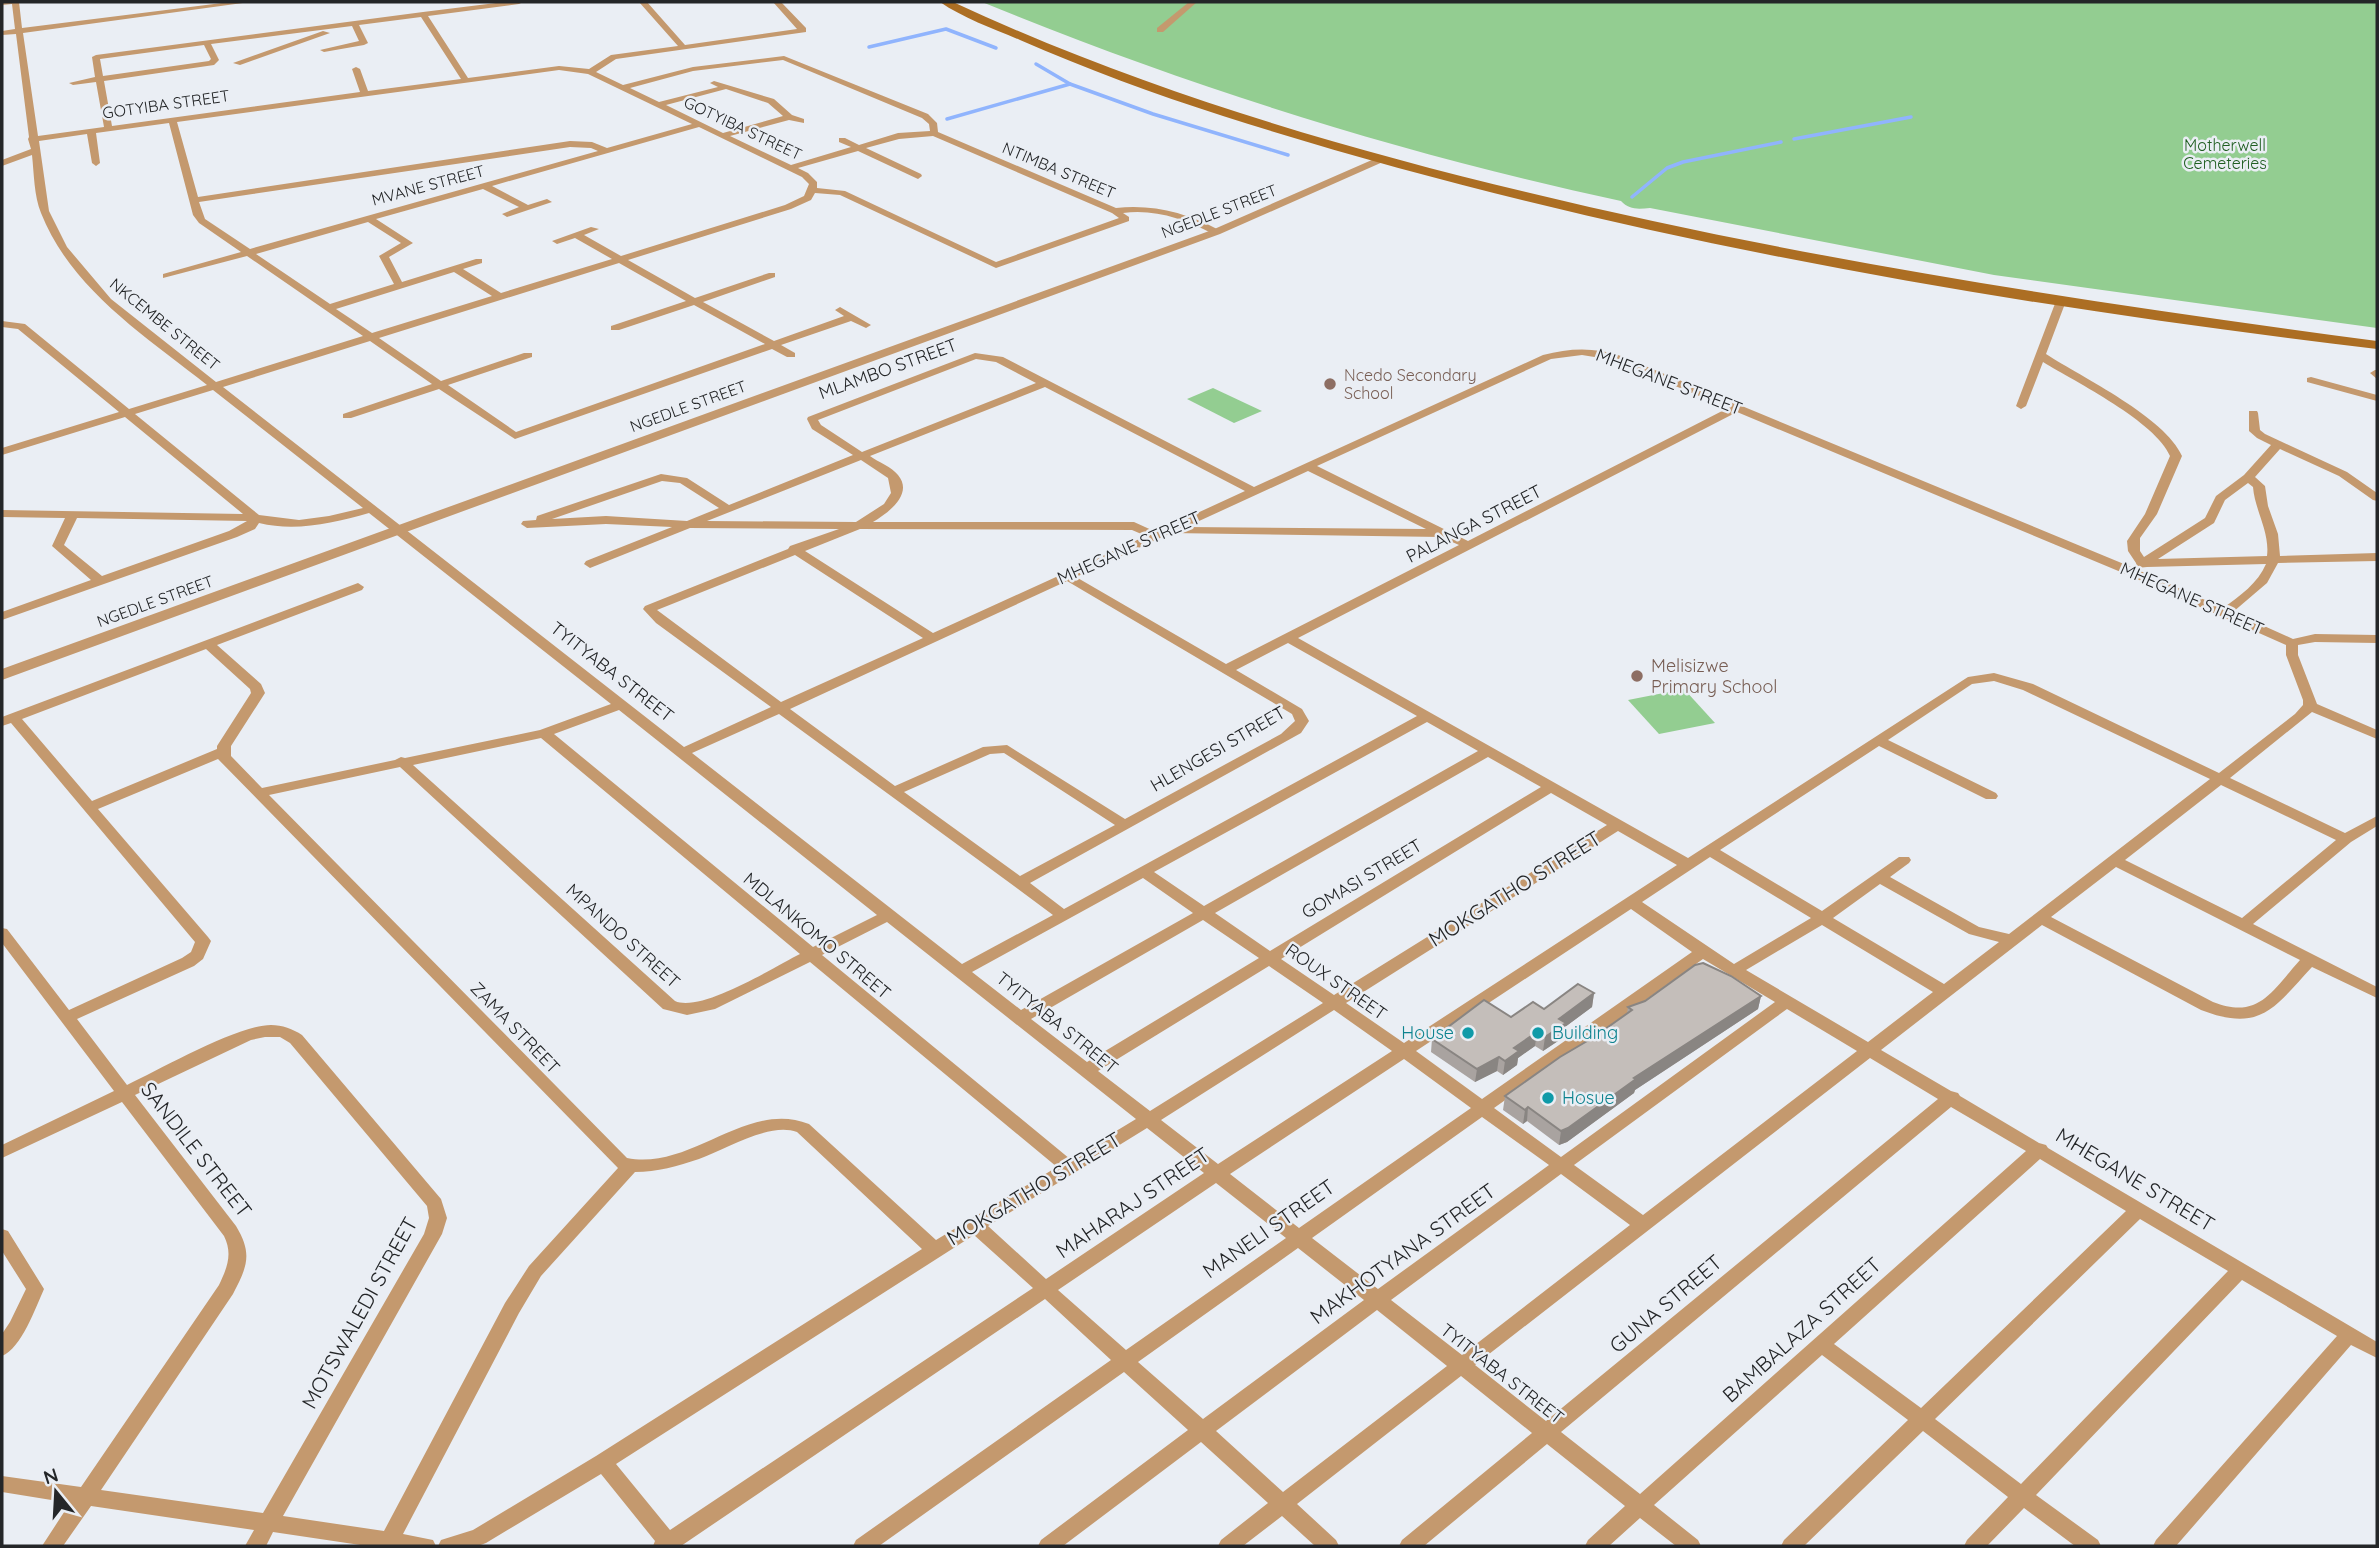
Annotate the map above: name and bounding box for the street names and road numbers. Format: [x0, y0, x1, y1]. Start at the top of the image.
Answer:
street label: GOTYIBA STREET [101, 85, 231, 123]
street label: GOTYIBA STREET [681, 92, 806, 164]
street label: NTIMBA STREET [999, 137, 1119, 203]
street label: MVANE STREET [369, 160, 487, 210]
street label: NGEDLE STREET [1158, 180, 1280, 242]
street label: NKCEMBE STREET [106, 273, 224, 375]
street label: MLAMBO STREET [815, 333, 960, 404]
street label: MHEGANE STREET [1593, 343, 1746, 420]
street label: NGEDLE STREET [627, 376, 749, 436]
street label: PALANGA STREET [1402, 479, 1546, 568]
street label: MHEGANE STREET [1053, 505, 1204, 590]
street label: MHEGANE STREET [2117, 557, 2268, 641]
street label: NGEDLE STREET [94, 571, 216, 631]
street label: TYITYABA STREET [546, 616, 679, 727]
street label: HLENGESI STREET [1146, 700, 1290, 797]
street label: MOKGATHO STREET [1423, 824, 1606, 952]
street label: GOMASI STREET [1297, 833, 1426, 924]
street label: MDLANKOMO STREET [739, 867, 896, 1004]
street label: MPANDO STREET [562, 878, 685, 993]
street label: ROUX STREET [1281, 938, 1392, 1025]
street label: TYITYABA STREET [992, 966, 1123, 1079]
street label: ZAMA STREET [466, 977, 565, 1079]
street label: SANDILE STREET [136, 1076, 258, 1222]
street label: MHEGANE STREET [2051, 1121, 2220, 1237]
street label: MOKGATHO STREET [942, 1126, 1125, 1250]
street label: MAHARAJ STREET [1050, 1141, 1214, 1263]
street label: MANELI STREET [1197, 1173, 1340, 1283]
street label: MAKHOTYANA STREET [1305, 1177, 1500, 1329]
street label: MOTSWALEDI STREET [296, 1212, 423, 1413]
street label: GUNA STREET [1604, 1249, 1727, 1358]
street label: BAMBALAZA STREET [1717, 1251, 1886, 1407]
street label: TYITYABA STREET [1436, 1318, 1569, 1429]

